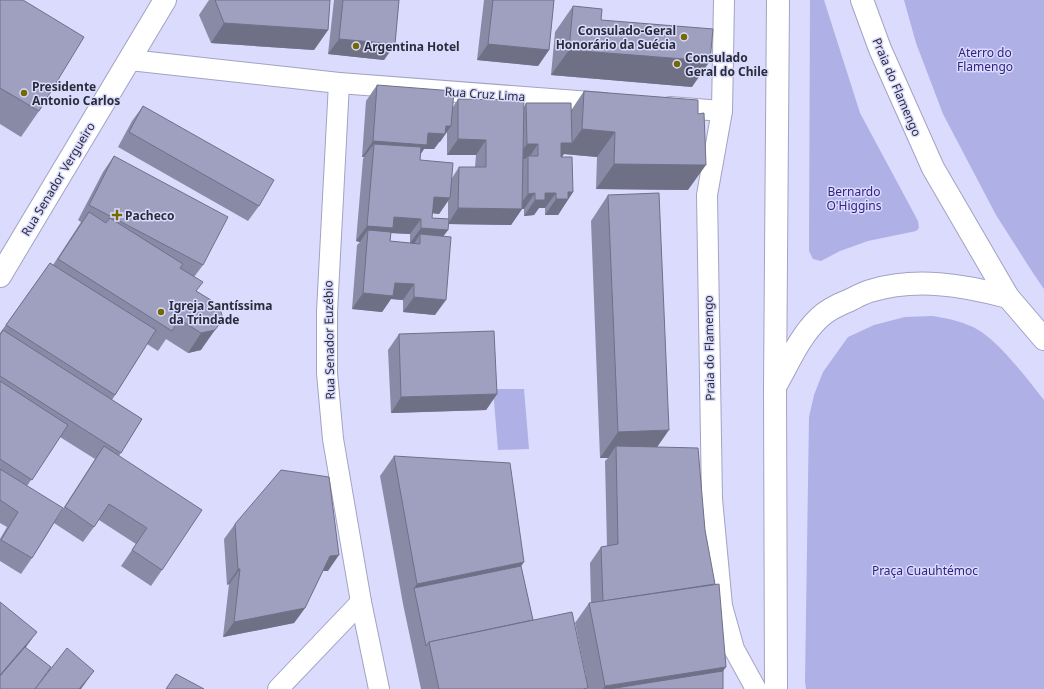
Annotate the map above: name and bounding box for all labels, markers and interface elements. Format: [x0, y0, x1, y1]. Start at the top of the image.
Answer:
place label: Consulado-Geral Honorário da Suécia [556, 22, 676, 53]
marker: Consulado-Geral Honorário da Suécia [679, 32, 689, 42]
street label: Praia do Flamengo [869, 35, 925, 139]
place label: Argentina Hotel [364, 38, 460, 55]
marker: Argentina Hotel [351, 41, 361, 51]
park label: Aterro do Flamengo [957, 44, 1013, 75]
place label: Consulado Geral do Chile [685, 49, 768, 80]
marker: Consulado Geral do Chile [672, 59, 682, 69]
place label: Presidente Antonio Carlos [32, 78, 120, 109]
street label: Rua Cruz Lima [444, 83, 526, 105]
marker: Presidente Antonio Carlos [19, 88, 29, 98]
street label: Rua Senador Vergueiro [17, 119, 99, 239]
park label: Bernardo O'Higgins [826, 183, 882, 214]
place label: Pacheco [125, 207, 175, 224]
marker: Pacheco [112, 210, 122, 220]
street label: Rua Senador Euzébio [319, 280, 339, 400]
street label: Praia do Flamengo [700, 295, 718, 401]
place label: Igreja Santíssima da Trindade [169, 297, 272, 328]
marker: Igreja Santíssima da Trindade [156, 307, 166, 317]
park label: Praça Cuauhtémoc [872, 562, 978, 579]

